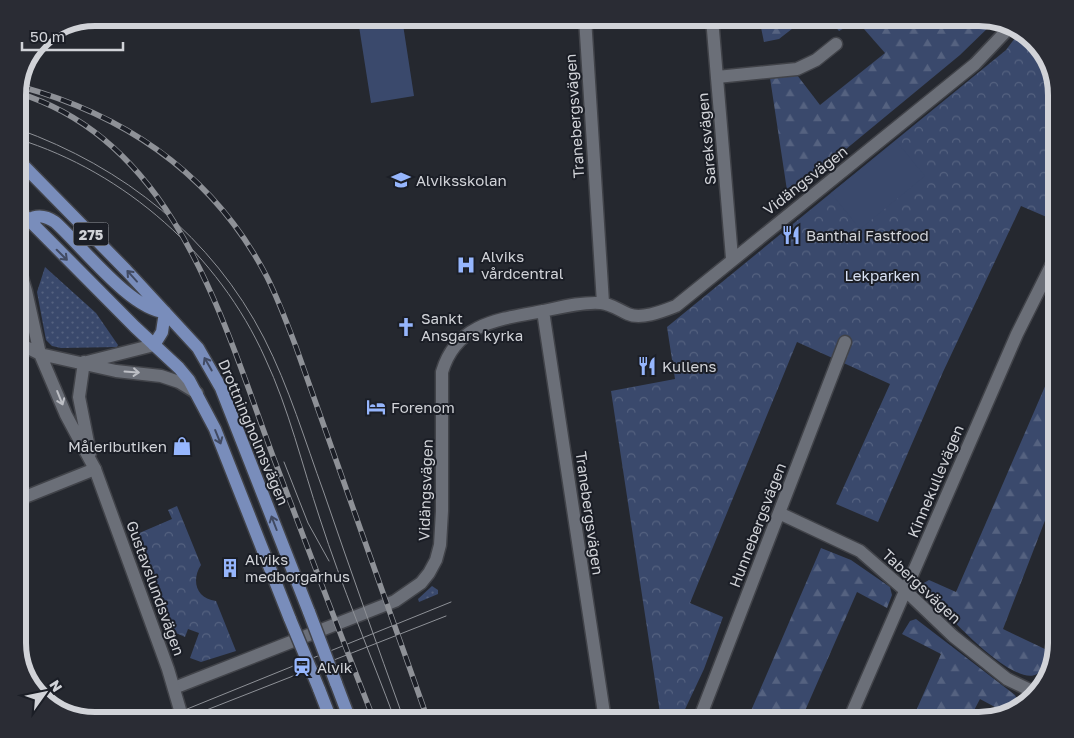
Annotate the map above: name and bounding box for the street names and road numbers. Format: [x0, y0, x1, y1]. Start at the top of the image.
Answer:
street label: Tranebergsvägen [561, 53, 587, 179]
street label: Sareksvägen [693, 92, 719, 186]
street label: Vidängsvägen [759, 142, 851, 218]
road number: 275 [74, 222, 108, 245]
street label: Drottningholmsvägen [215, 356, 293, 508]
street label: Kinnekullevägen [903, 422, 967, 540]
street label: Vidängsvägen [414, 439, 436, 541]
street label: Tranebergsvägen [572, 450, 608, 576]
street label: Hunnebergsvägen [725, 460, 789, 590]
street label: Gustavslundsvägen [123, 518, 189, 658]
street label: Tabergsvägen [879, 545, 965, 627]

